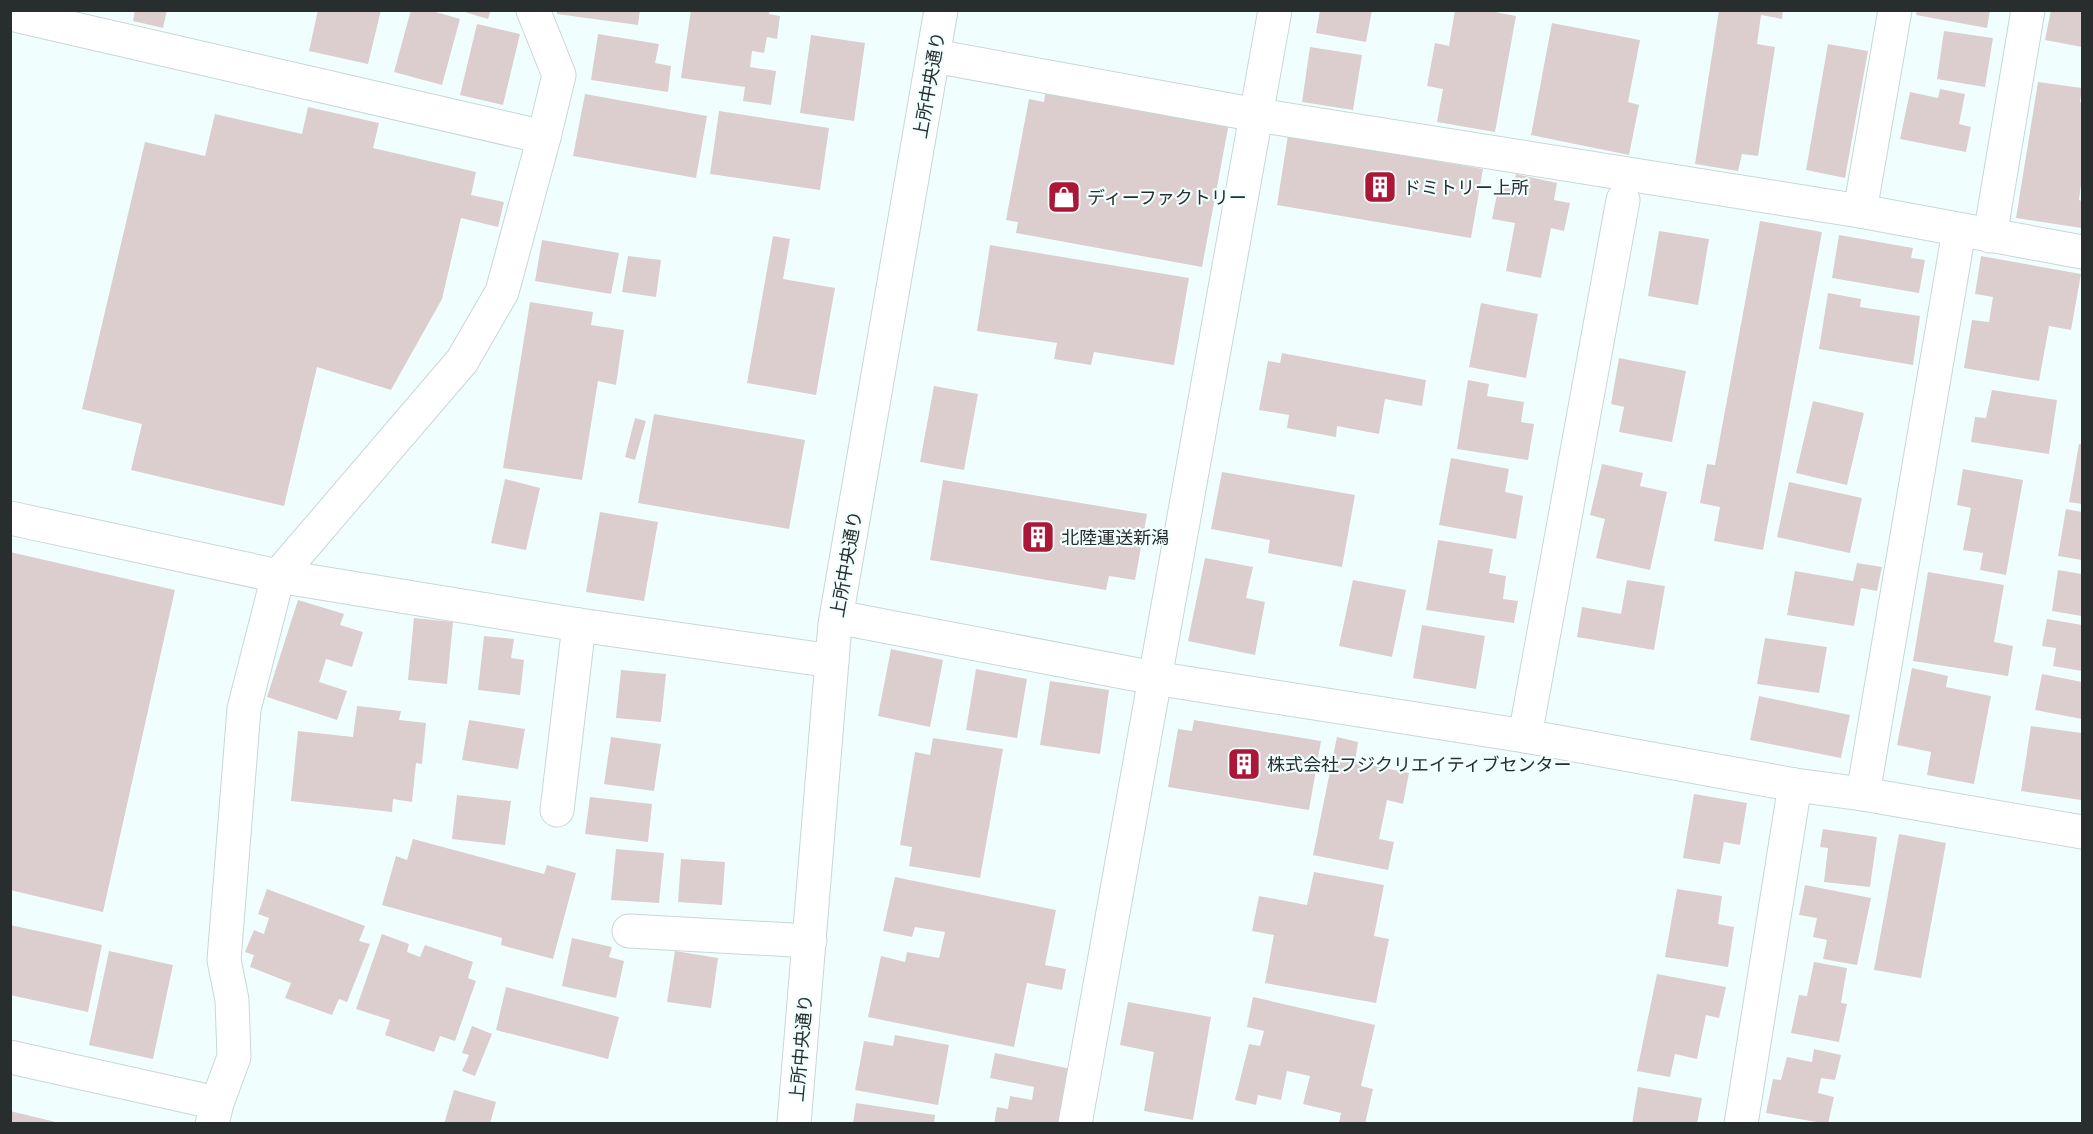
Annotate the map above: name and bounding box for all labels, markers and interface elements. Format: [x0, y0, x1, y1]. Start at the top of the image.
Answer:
street label: 上所中央通り [908, 30, 950, 140]
building icon: ドミトリー上所 [1362, 169, 1398, 205]
place label: ドミトリー上所 [1403, 176, 1529, 199]
shop icon: ディーファクトリー [1046, 179, 1082, 215]
place label: ディーファクトリー [1087, 186, 1247, 209]
street label: 上所中央通り [825, 509, 867, 619]
building icon: 北陸運送新潟 [1020, 519, 1056, 555]
place label: 北陸運送新潟 [1061, 526, 1169, 549]
building icon: 株式会社フジクリエイティブセンター [1226, 746, 1262, 782]
place label: 株式会社フジクリエイティブセンター [1267, 753, 1572, 776]
street label: 上所中央通り [785, 993, 817, 1103]

